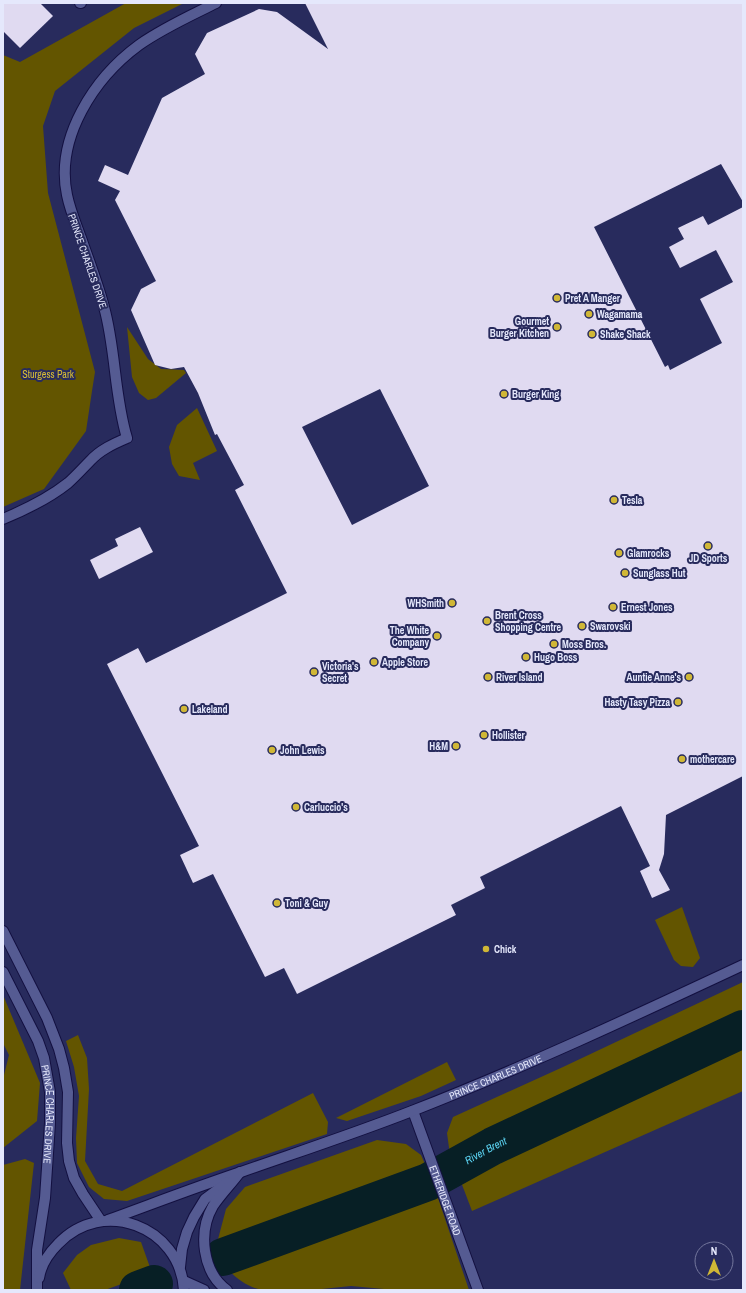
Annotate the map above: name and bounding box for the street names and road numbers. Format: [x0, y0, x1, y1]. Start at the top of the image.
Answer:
street label: PRINCE CHARLES DRIVE [65, 212, 110, 310]
street label: PRINCE CHARLES DRIVE [447, 1052, 544, 1103]
street label: PRINCE CHARLES DRIVE [38, 1064, 56, 1164]
street label: ETHERIDGE ROAD [426, 1164, 464, 1237]

